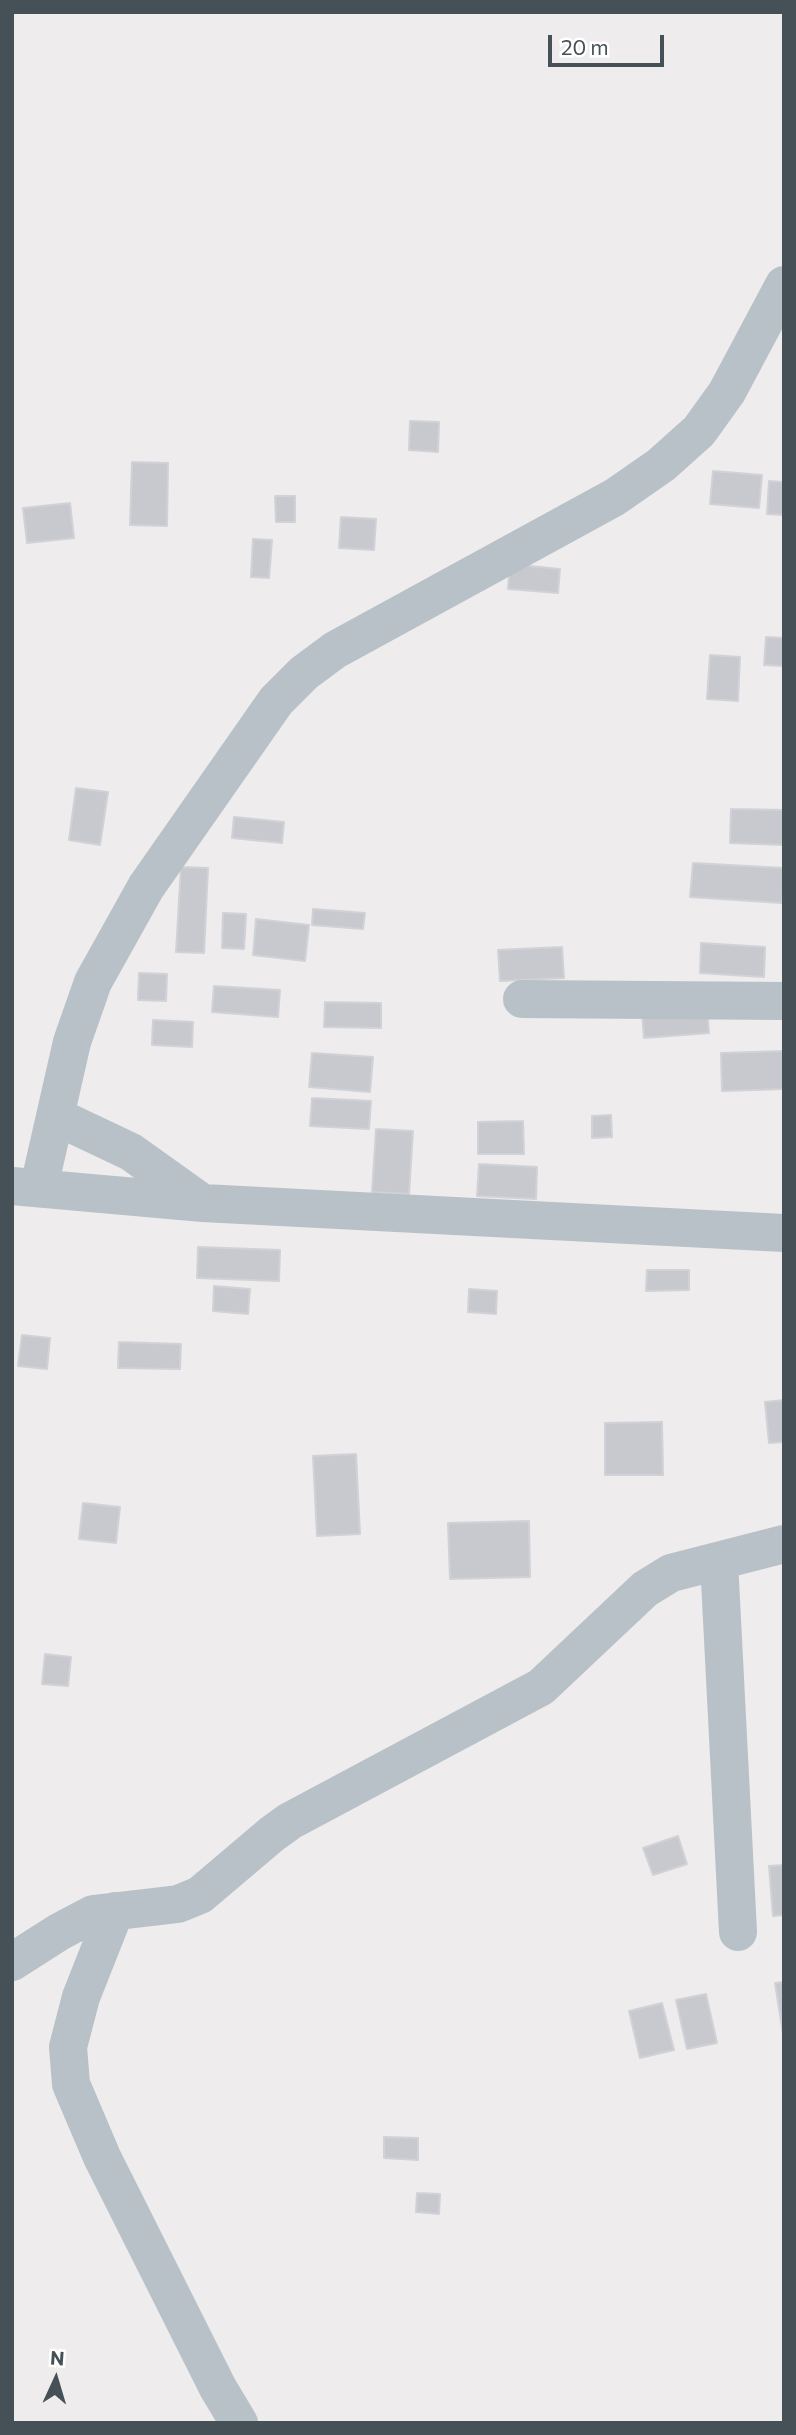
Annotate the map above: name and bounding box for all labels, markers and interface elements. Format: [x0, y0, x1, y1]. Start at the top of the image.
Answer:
scale bar [551, 21, 666, 65]
text: 20 m [561, 34, 609, 59]
north arrow [21, 2344, 91, 2414]
text: N [50, 2346, 65, 2370]

